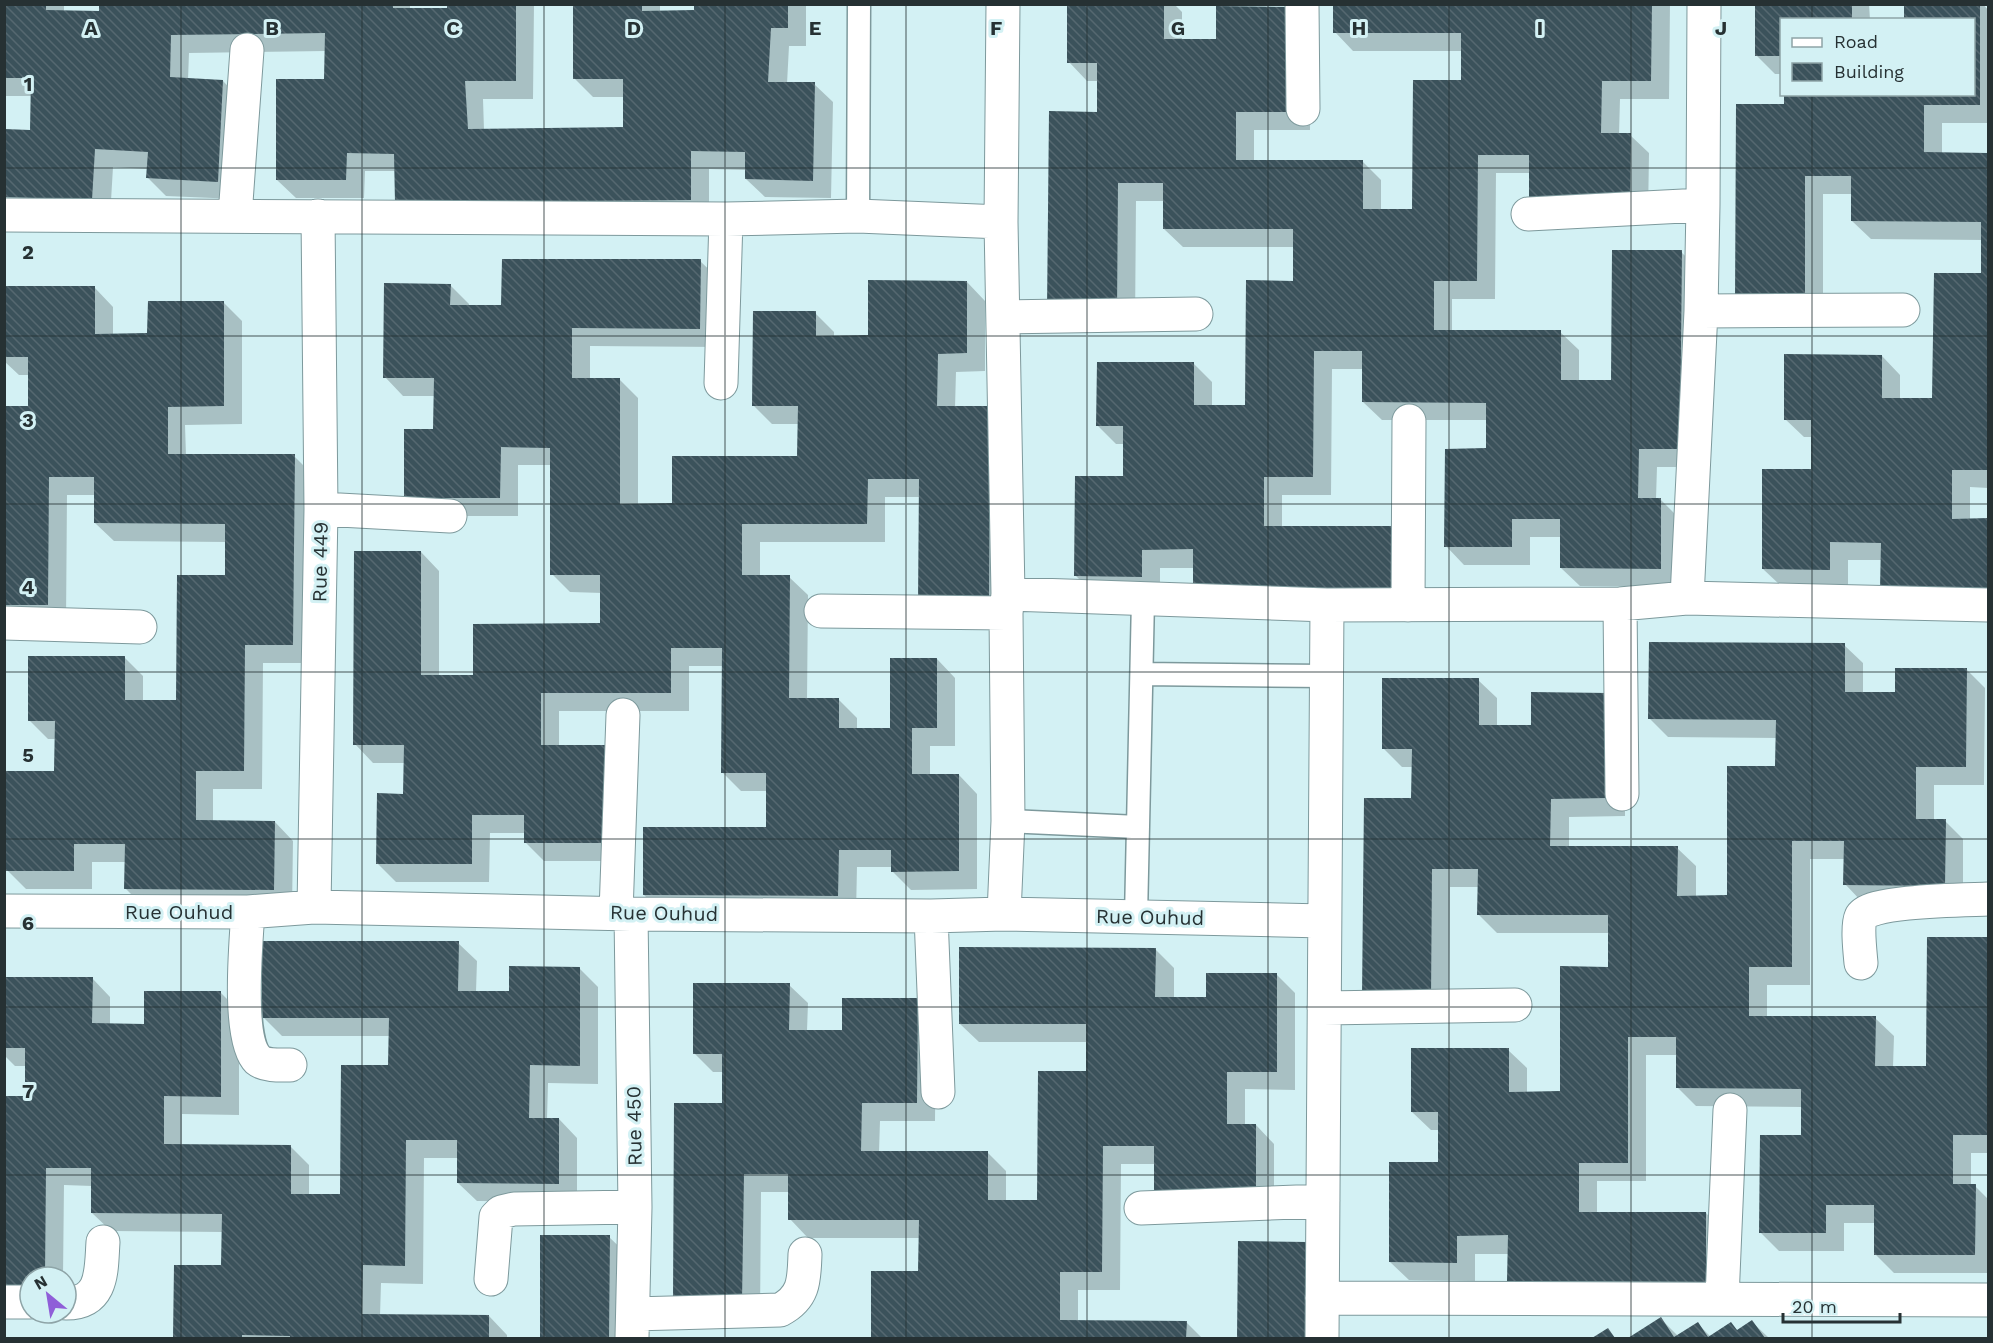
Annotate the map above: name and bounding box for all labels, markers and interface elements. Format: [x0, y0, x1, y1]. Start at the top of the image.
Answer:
text: A [84, 16, 98, 40]
text: B [265, 16, 279, 40]
text: C [446, 16, 460, 40]
text: D [627, 16, 641, 40]
text: E [809, 16, 821, 40]
text: F [990, 16, 1002, 40]
text: G [1171, 16, 1185, 40]
text: H [1352, 16, 1366, 40]
text: I [1537, 16, 1543, 40]
text: J [1715, 16, 1727, 40]
legend [1780, 18, 1975, 96]
text: Road [1834, 31, 1878, 52]
text: Building [1834, 61, 1904, 82]
text: 1 [24, 72, 32, 96]
text: 2 [22, 240, 34, 264]
text: 3 [22, 408, 34, 432]
street label: Rue 449 [307, 522, 333, 602]
text: 4 [22, 575, 35, 599]
text: 5 [22, 743, 34, 767]
street label: Rue Ouhud [125, 900, 233, 924]
street label: Rue Ouhud [610, 900, 718, 926]
street label: Rue Ouhud [1096, 904, 1204, 930]
text: 6 [22, 911, 34, 935]
text: 7 [22, 1079, 34, 1103]
street label: Rue 450 [621, 1086, 647, 1166]
north arrow [18, 1265, 78, 1325]
text: N [31, 1271, 51, 1294]
scale bar [1783, 1286, 1900, 1324]
text: 20 m [1792, 1296, 1837, 1317]

